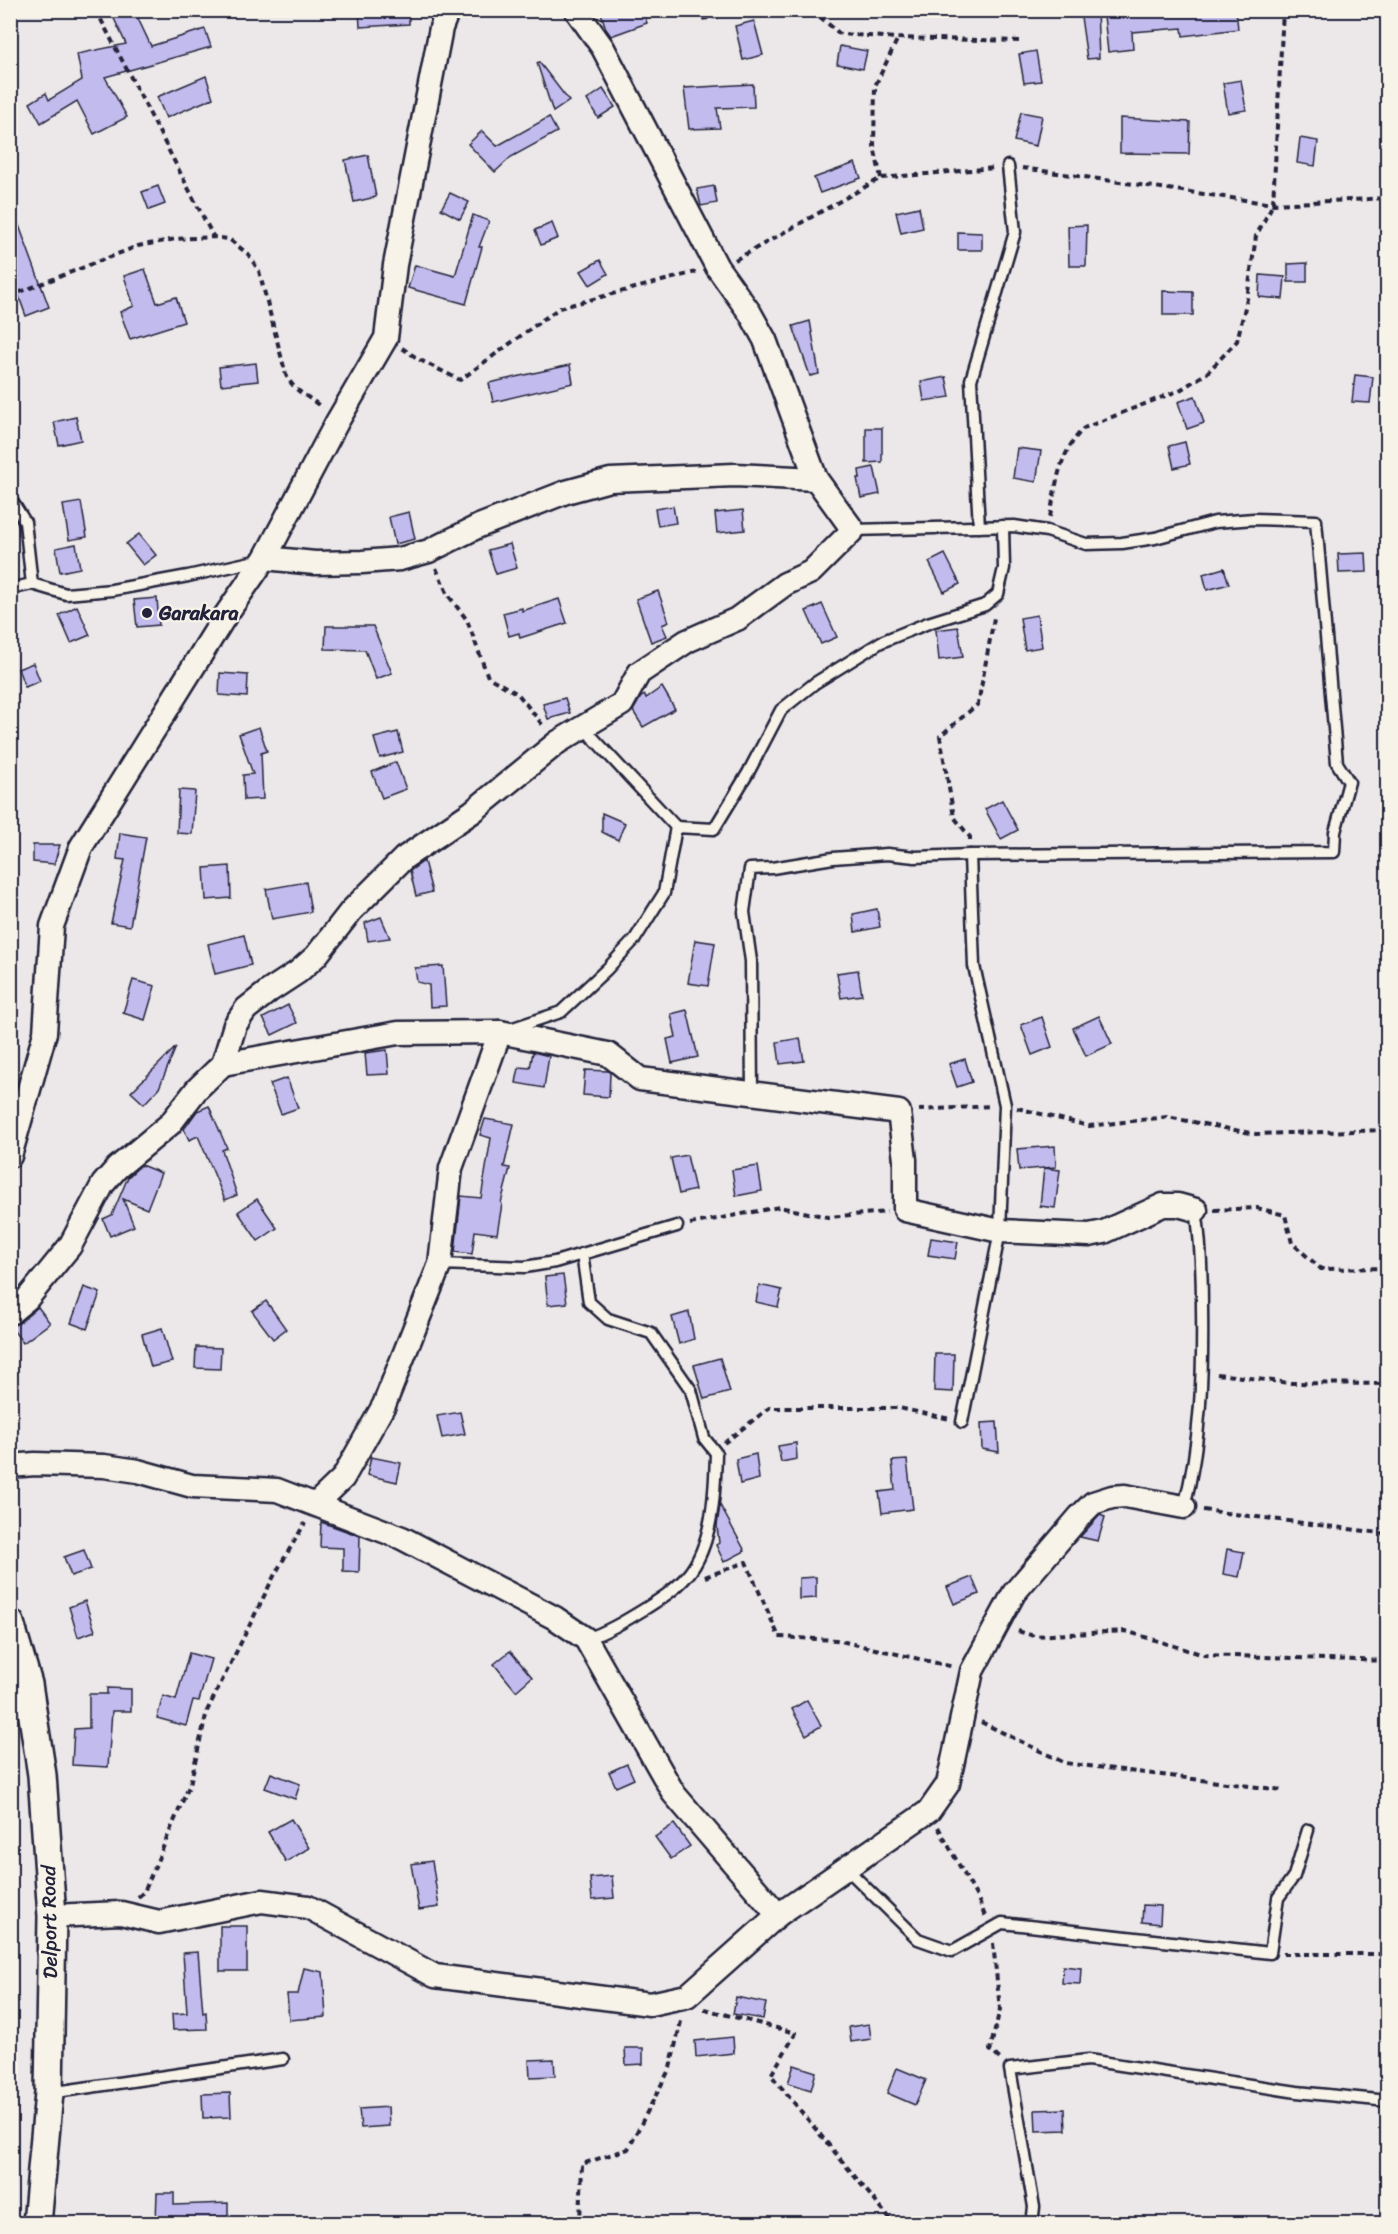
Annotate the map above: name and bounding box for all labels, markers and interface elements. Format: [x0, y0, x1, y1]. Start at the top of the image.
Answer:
place label: Garakara [158, 596, 239, 631]
marker: Garakara [140, 606, 154, 620]
street label: Delport Road [31, 1864, 68, 1979]

